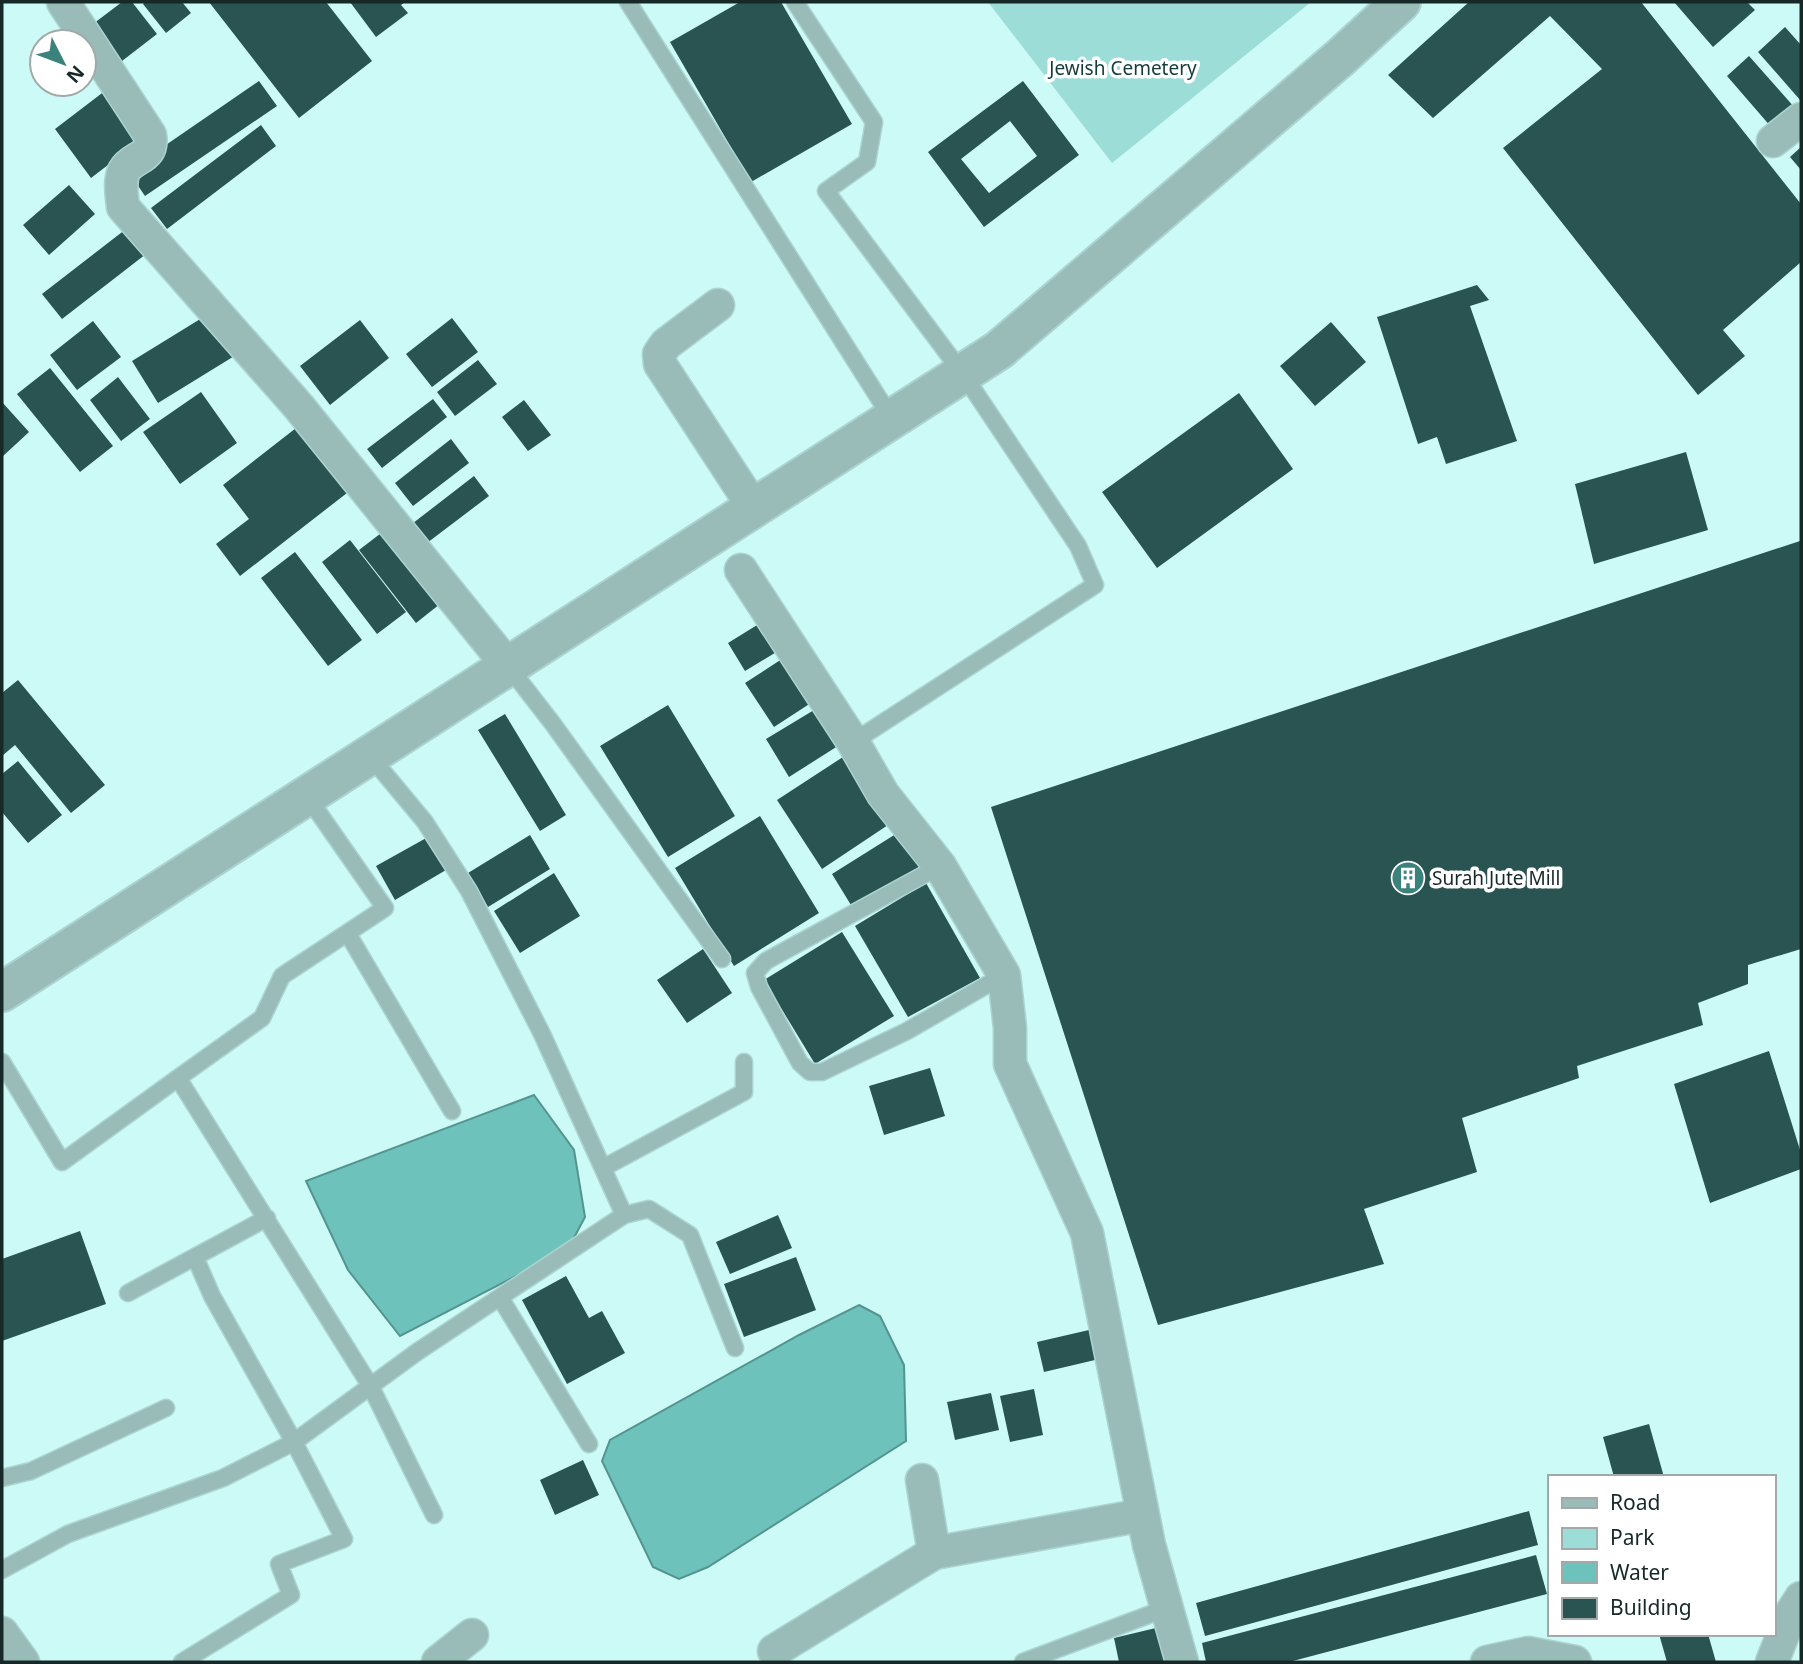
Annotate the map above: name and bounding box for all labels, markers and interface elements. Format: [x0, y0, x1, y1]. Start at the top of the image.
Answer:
north arrow [28, 28, 98, 98]
park label: Jewish Cemetery [1047, 55, 1197, 81]
text: N [61, 60, 90, 89]
building icon: Surah Jute Mill [1389, 859, 1427, 897]
place label: Surah Jute Mill [1432, 865, 1560, 891]
legend [1548, 1475, 1775, 1636]
text: Road [1610, 1488, 1660, 1516]
text: Park [1610, 1523, 1655, 1551]
text: Water [1610, 1558, 1669, 1586]
text: Building [1610, 1593, 1692, 1621]

